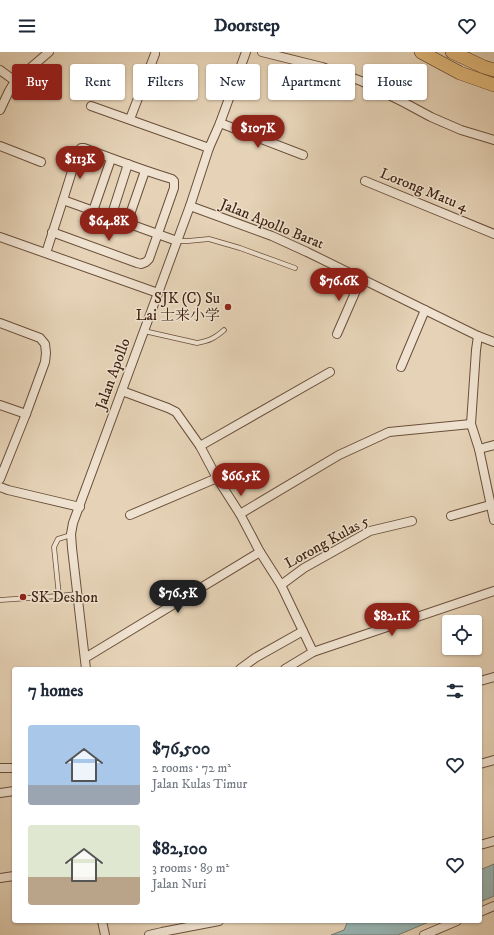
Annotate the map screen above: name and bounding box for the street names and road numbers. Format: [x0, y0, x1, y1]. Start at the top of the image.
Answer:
street label: Lorong Matu 4 [377, 164, 471, 216]
street label: Jalan Apollo Barat [215, 194, 327, 254]
street label: Jalan Apollo [91, 336, 135, 414]
street label: Lorong Kulas 5 [282, 511, 373, 573]

